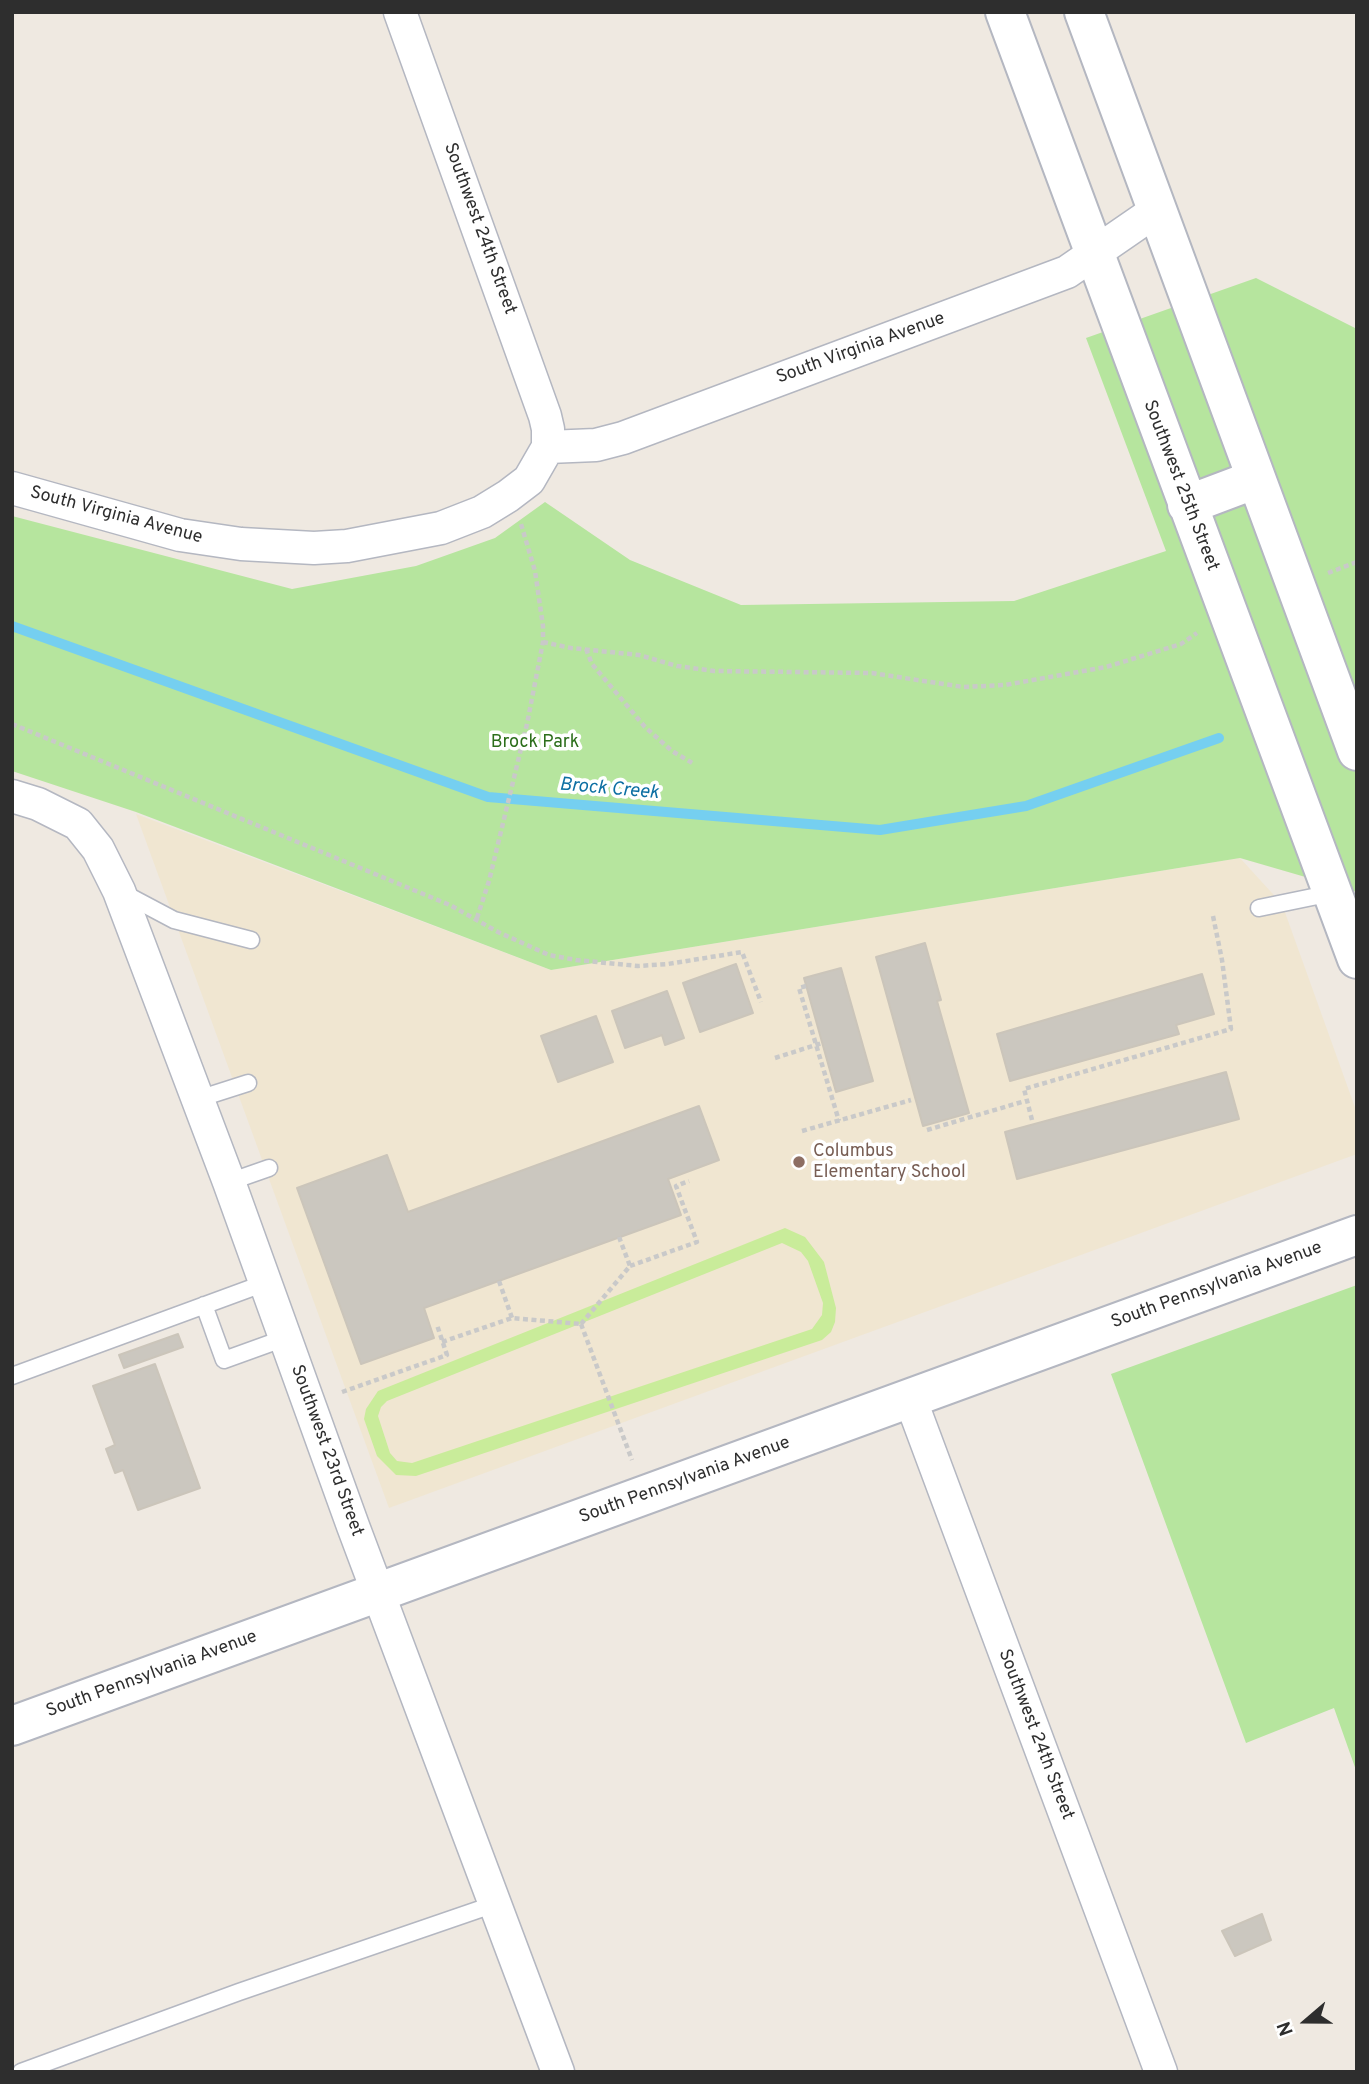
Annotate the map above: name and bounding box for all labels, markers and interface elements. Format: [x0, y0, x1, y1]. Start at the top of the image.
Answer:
street label: Southwest 24th Street [438, 140, 520, 318]
street label: South Virginia Avenue [774, 308, 948, 390]
street label: Southwest 25th Street [1137, 398, 1223, 574]
street label: South Virginia Avenue [27, 483, 205, 549]
park label: Brock Park [491, 732, 579, 754]
water label: Brock Creek [558, 774, 660, 806]
place label: Columbus Elementary School [813, 1141, 966, 1184]
marker: Columbus Elementary School [791, 1154, 807, 1170]
street label: South Pennsylvania Avenue [1109, 1238, 1325, 1334]
street label: Southwest 23rd Street [285, 1362, 367, 1540]
street label: South Pennsylvania Avenue [577, 1433, 793, 1529]
street label: South Pennsylvania Avenue [44, 1627, 260, 1723]
street label: Southwest 24th Street [993, 1647, 1077, 1823]
north arrow [1271, 1986, 1341, 2056]
text: N [1273, 2018, 1300, 2039]

